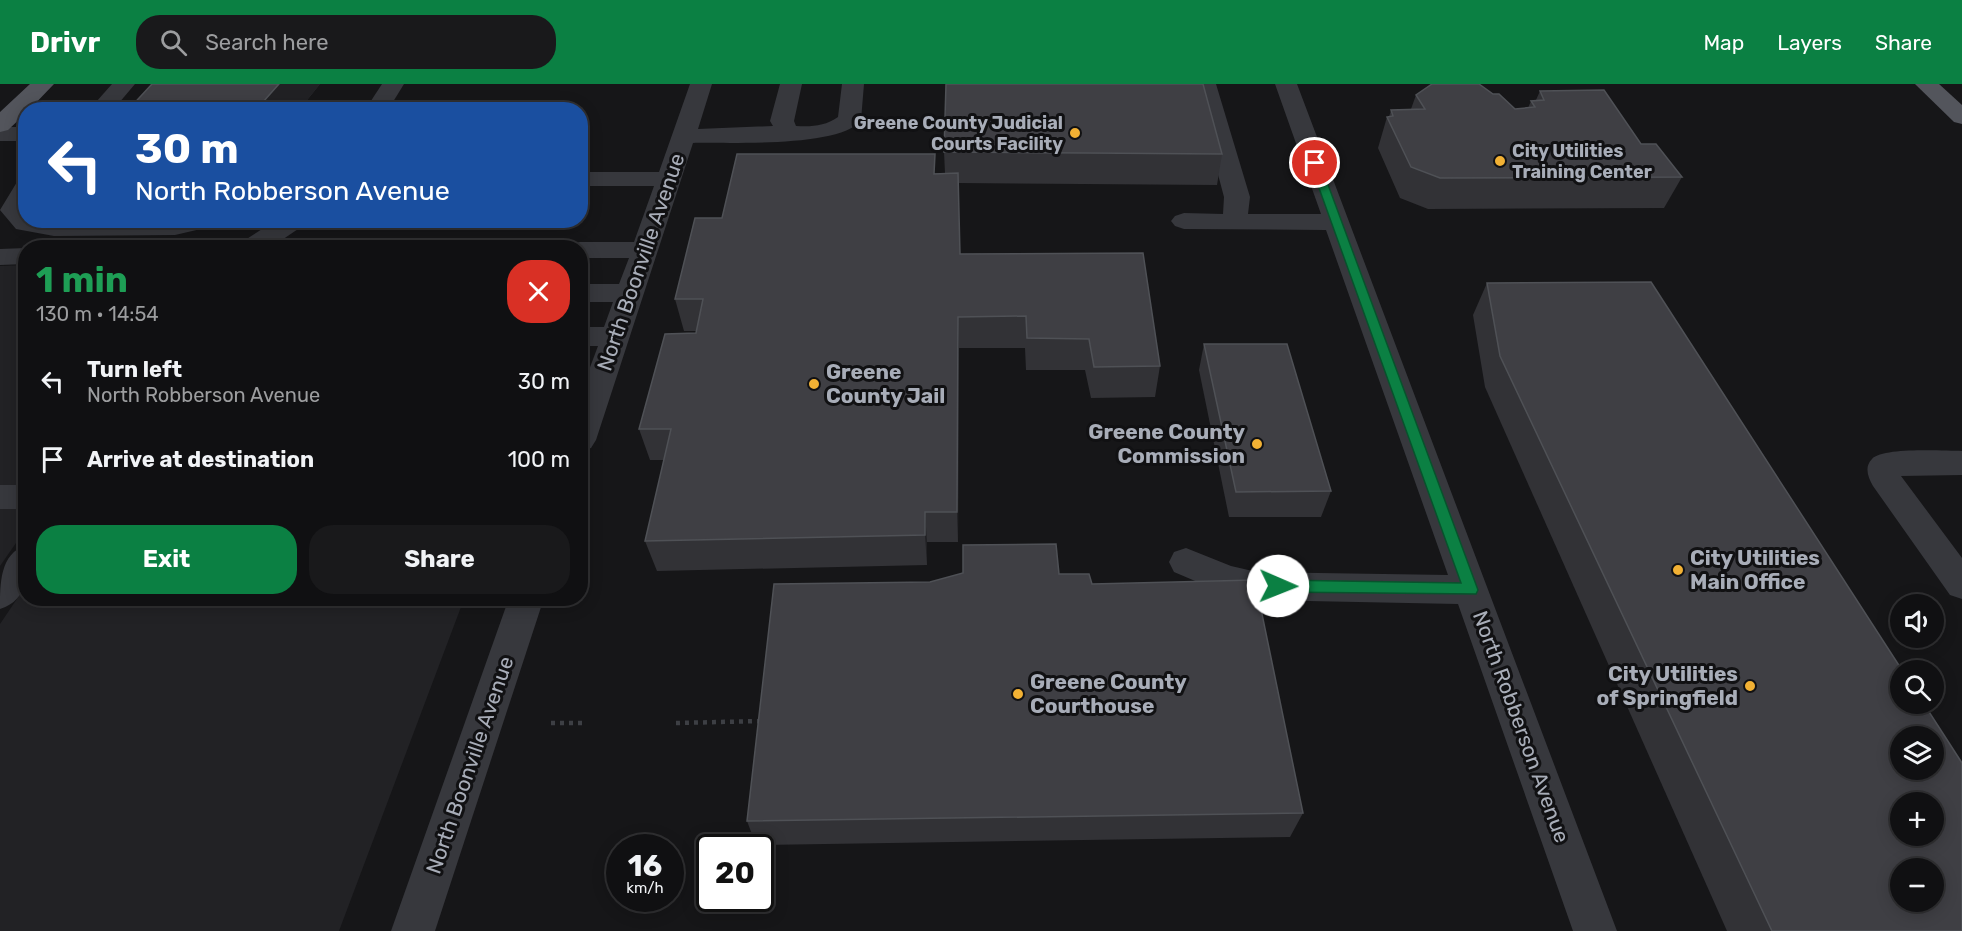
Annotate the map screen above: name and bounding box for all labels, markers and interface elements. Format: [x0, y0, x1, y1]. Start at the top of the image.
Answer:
search box [136, 15, 556, 69]
text: Drivr [30, 26, 100, 59]
icon: search [157, 26, 190, 59]
text: Search here [205, 29, 329, 56]
text: Map [1703, 30, 1744, 55]
text: Layers [1777, 30, 1842, 55]
text: Share [1875, 30, 1932, 55]
place label: Greene County Judicial Courts Facility [854, 112, 1063, 155]
text: 30 m [135, 124, 239, 174]
icon: left [36, 126, 114, 204]
marker: Greene County Judicial Courts Facility [1068, 126, 1082, 140]
pin [1289, 137, 1340, 188]
place label: City Utilities Training Center [1512, 140, 1652, 183]
icon: arrive [1298, 146, 1331, 179]
street label: North Boonville Avenue [592, 150, 689, 374]
marker: City Utilities Training Center [1493, 154, 1507, 168]
text: North Robberson Avenue [135, 175, 450, 207]
text: 1 min [36, 258, 128, 301]
button: close [507, 260, 570, 323]
text: 130 m · 14:54 [36, 302, 159, 326]
text: Turn left [87, 356, 182, 383]
place label: Greene County Jail [826, 359, 945, 408]
icon: left [36, 365, 69, 398]
text: 30 m [518, 368, 570, 395]
marker: Greene County Jail [807, 377, 821, 391]
text: North Robberson Avenue [87, 383, 320, 407]
place label: Greene County Commission [1088, 419, 1245, 468]
marker: Greene County Commission [1250, 437, 1264, 451]
icon: arrive [36, 443, 69, 476]
text: Arrive at destination [87, 446, 314, 473]
text: 100 m [508, 446, 570, 473]
button: Exit [36, 525, 297, 594]
button: Share [309, 525, 570, 594]
place label: City Utilities Main Office [1690, 545, 1820, 594]
position arrow [1246, 554, 1310, 618]
marker: City Utilities Main Office [1671, 563, 1685, 577]
map controls [1890, 594, 1944, 912]
button: sound [1890, 594, 1944, 648]
street label: North Robberson Avenue [1468, 608, 1575, 846]
street label: North Boonville Avenue [421, 653, 518, 877]
button: search [1890, 660, 1944, 714]
place label: City Utilities of Springfield [1596, 661, 1738, 710]
place label: Greene County Courthouse [1030, 669, 1187, 718]
marker: City Utilities of Springfield [1743, 679, 1757, 693]
marker: Greene County Courthouse [1011, 687, 1025, 701]
button: layers [1890, 726, 1944, 780]
button: + [1890, 792, 1944, 846]
speed limit sign: 20 [696, 834, 774, 912]
text: 16 [628, 848, 662, 884]
button: − [1890, 858, 1944, 912]
text: km/h [626, 879, 664, 897]

